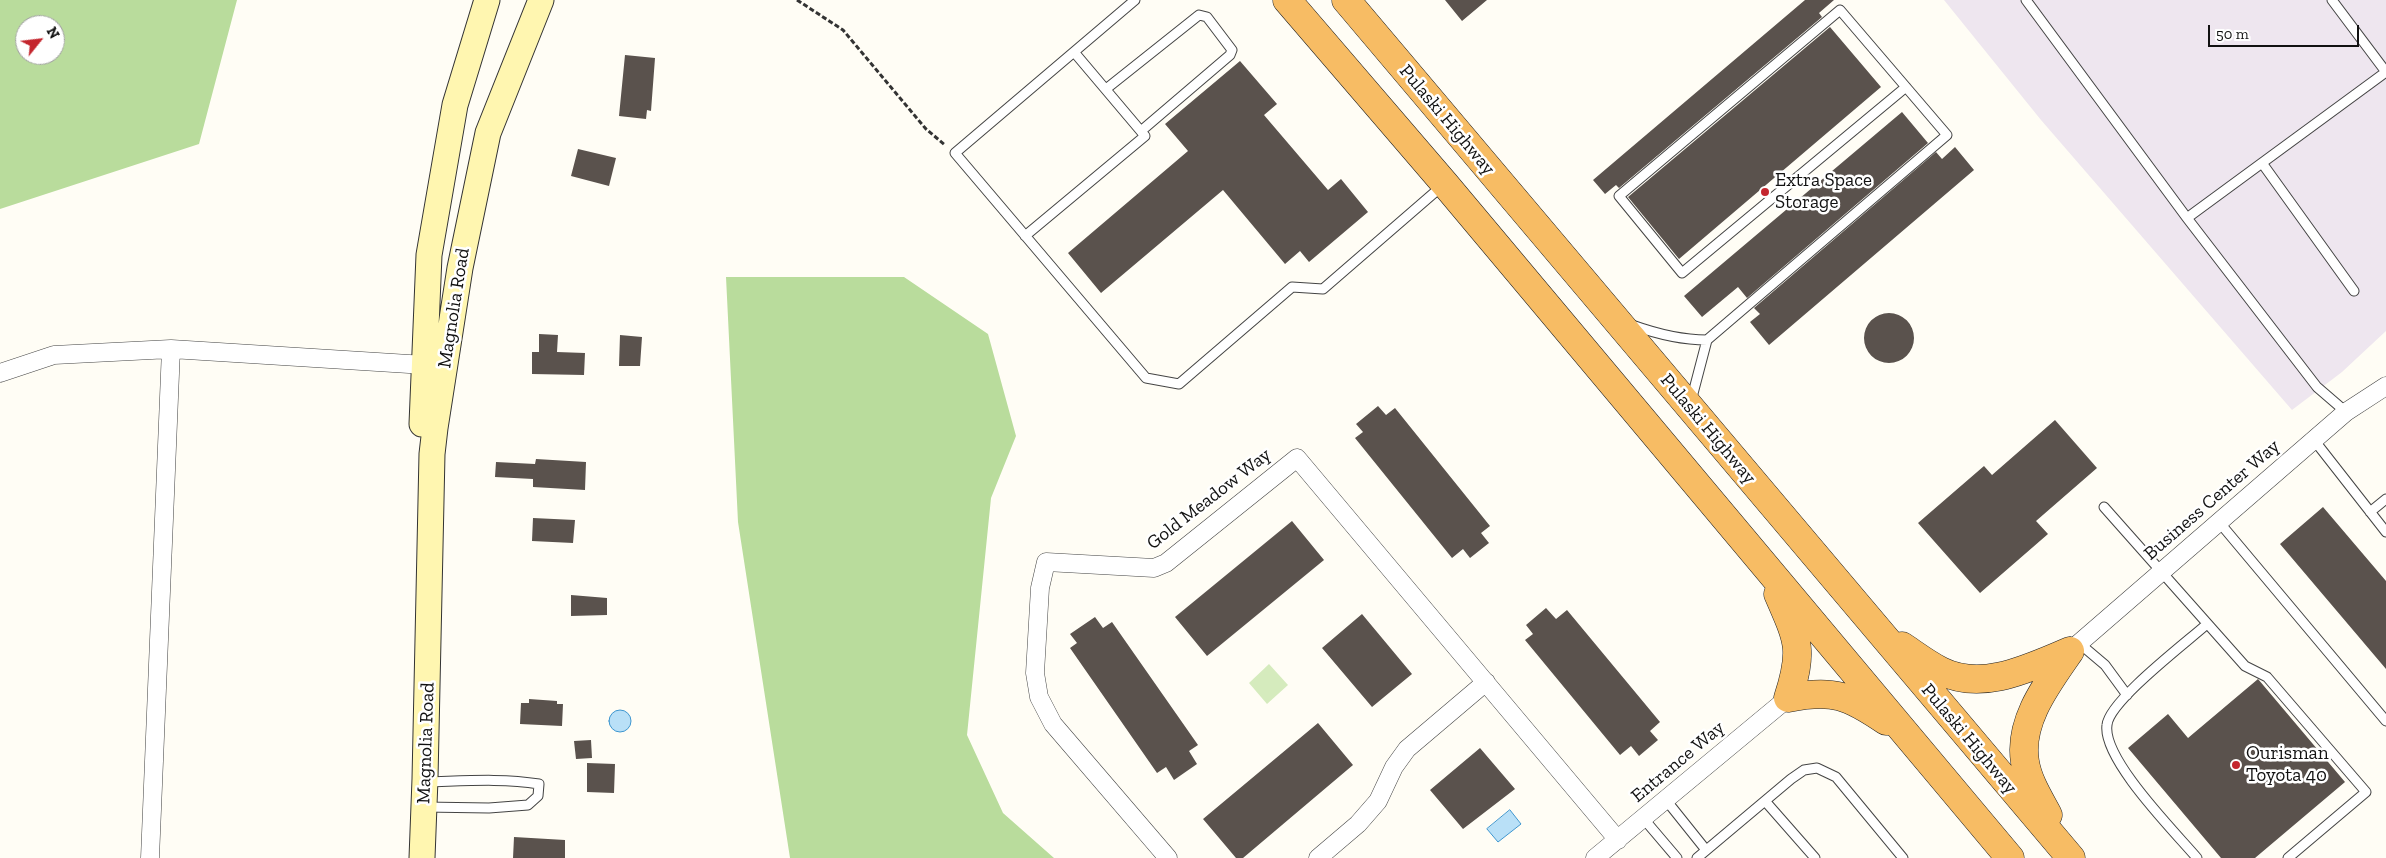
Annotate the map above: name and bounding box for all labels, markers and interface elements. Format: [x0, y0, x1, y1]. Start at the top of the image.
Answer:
north arrow [15, 15, 65, 65]
scale bar [2211, 15, 2362, 47]
text: N [43, 24, 63, 42]
text: 50 m [2216, 25, 2249, 43]
street label: Pulaski Highway [1394, 60, 1500, 180]
place label: Extra Space Storage [1775, 170, 1872, 214]
marker: Extra Space Storage [1759, 186, 1771, 198]
street label: Magnolia Road [433, 246, 475, 370]
street label: Pulaski Highway [1655, 369, 1761, 489]
street label: Business Center Way [2139, 435, 2285, 565]
street label: Gold Meadow Way [1142, 443, 1276, 555]
street label: Pulaski Highway [1916, 679, 2022, 799]
street label: Magnolia Road [412, 682, 440, 804]
street label: Entrance Way [1627, 716, 1729, 808]
place label: Ourisman Toyota 40 [2246, 743, 2329, 787]
marker: Ourisman Toyota 40 [2230, 759, 2242, 771]

